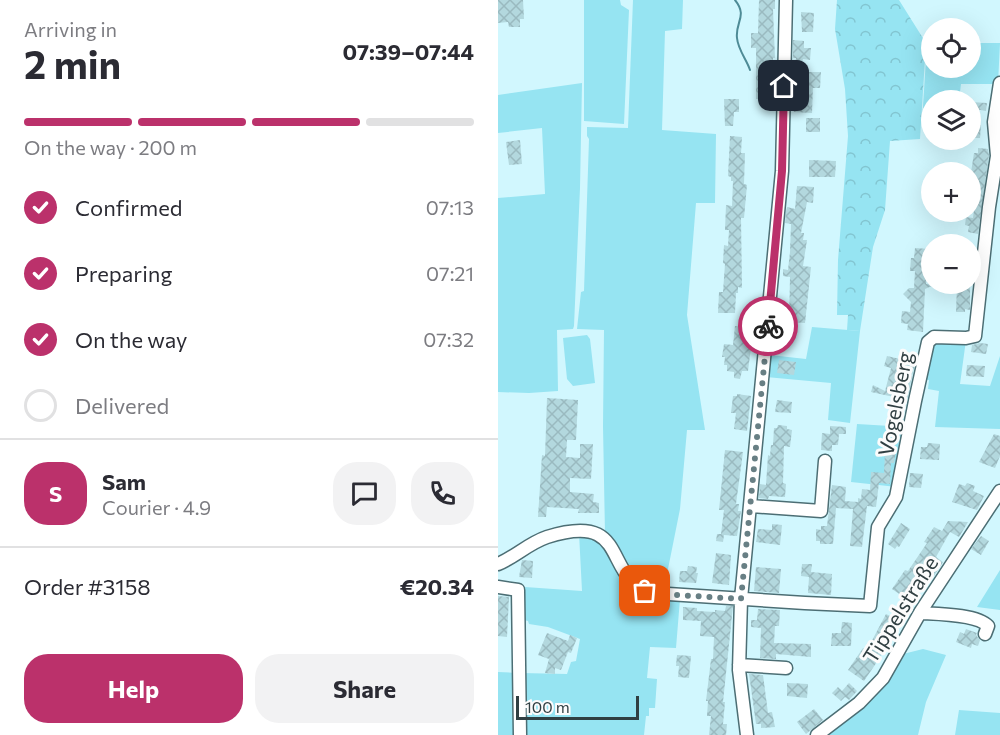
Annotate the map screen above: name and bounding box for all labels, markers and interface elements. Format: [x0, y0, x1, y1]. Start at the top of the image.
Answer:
text: Arriving in [24, 17, 117, 41]
map controls [921, 18, 981, 294]
button: locate [921, 18, 981, 78]
text: 07:39–07:44 [342, 38, 474, 65]
text: 2 min [24, 39, 121, 87]
pin [758, 60, 809, 111]
icon: home [767, 69, 800, 102]
button: layers [921, 90, 981, 150]
text: On the way · 200 m [24, 135, 197, 159]
button: + [921, 162, 981, 222]
icon: check [24, 191, 57, 224]
text: Confirmed [75, 194, 182, 221]
text: 07:13 [426, 195, 474, 219]
button: − [921, 234, 981, 294]
icon: check [24, 257, 57, 290]
text: Preparing [75, 260, 172, 287]
text: 07:21 [426, 261, 474, 285]
courier [738, 296, 798, 356]
icon: bike [752, 310, 785, 343]
icon: check [24, 323, 57, 356]
text: On the way [75, 326, 187, 353]
text: 07:32 [423, 327, 474, 351]
street label: Vogelsberg [872, 349, 917, 458]
text: Delivered [75, 392, 169, 419]
button: chat [333, 462, 396, 525]
button: phone [411, 462, 474, 525]
text: Sam [102, 468, 146, 495]
text: S [49, 480, 62, 507]
text: Courier · 4.9 [102, 495, 211, 519]
street label: Tippelstraße [857, 551, 942, 667]
pin [619, 565, 670, 616]
text: Order #3158 [24, 573, 151, 600]
text: €20.34 [400, 573, 474, 600]
icon: bag [628, 574, 661, 607]
button: Help [24, 654, 243, 723]
button: Share [255, 654, 474, 723]
scale bar [516, 693, 639, 720]
text: 100 m [525, 697, 570, 716]

